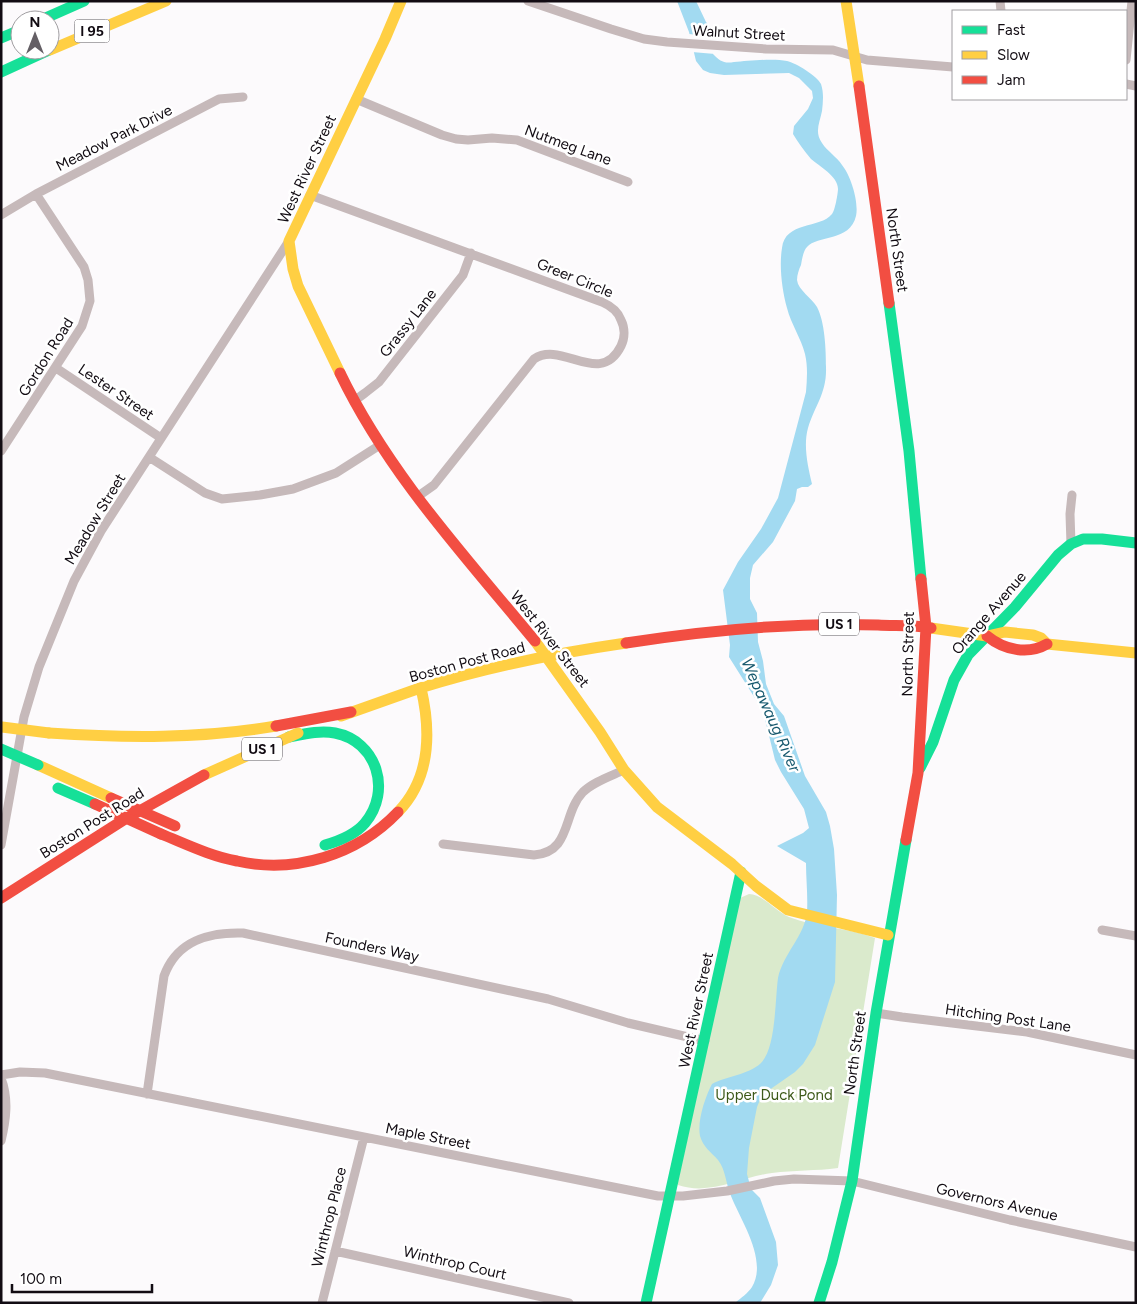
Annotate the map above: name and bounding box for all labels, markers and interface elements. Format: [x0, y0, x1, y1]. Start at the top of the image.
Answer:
north arrow [10, 10, 60, 60]
legend [952, 10, 1127, 100]
text: N [30, 14, 40, 31]
road number: I 95 [74, 20, 110, 42]
text: Fast [997, 21, 1026, 39]
street label: Walnut Street [692, 22, 786, 44]
text: Slow [997, 46, 1030, 64]
text: Jam [997, 71, 1025, 89]
street label: Meadow Park Drive [53, 101, 175, 175]
street label: West River Street [274, 112, 340, 226]
street label: Nutmeg Lane [522, 121, 614, 169]
street label: North Street [882, 207, 912, 294]
street label: Greer Circle [534, 255, 616, 301]
street label: Grassy Lane [376, 285, 440, 361]
street label: Gordon Road [15, 314, 77, 400]
street label: Lester Street [75, 360, 158, 424]
street label: Meadow Street [61, 470, 129, 568]
street label: Orange Avenue [948, 568, 1030, 658]
street label: West River Street [507, 587, 594, 691]
street label: North Street [898, 611, 918, 697]
road number: US 1 [819, 612, 859, 636]
street label: Boston Post Road [407, 638, 527, 686]
water label: Wepawaug River [737, 655, 805, 775]
road number: US 1 [242, 738, 282, 761]
street label: Boston Post Road [37, 784, 147, 862]
street label: Founders Way [323, 928, 421, 966]
street label: West River Street [675, 950, 717, 1069]
street label: Hitching Post Lane [944, 1000, 1072, 1036]
street label: North Street [840, 1009, 870, 1096]
park label: Upper Duck Pond [715, 1086, 833, 1104]
street label: Maple Street [384, 1119, 472, 1153]
street label: Winthrop Place [308, 1165, 350, 1269]
street label: Governors Avenue [934, 1179, 1060, 1225]
street label: Winthrop Court [402, 1242, 509, 1284]
scale bar [12, 1262, 152, 1294]
text: 100 m [20, 1270, 62, 1288]

